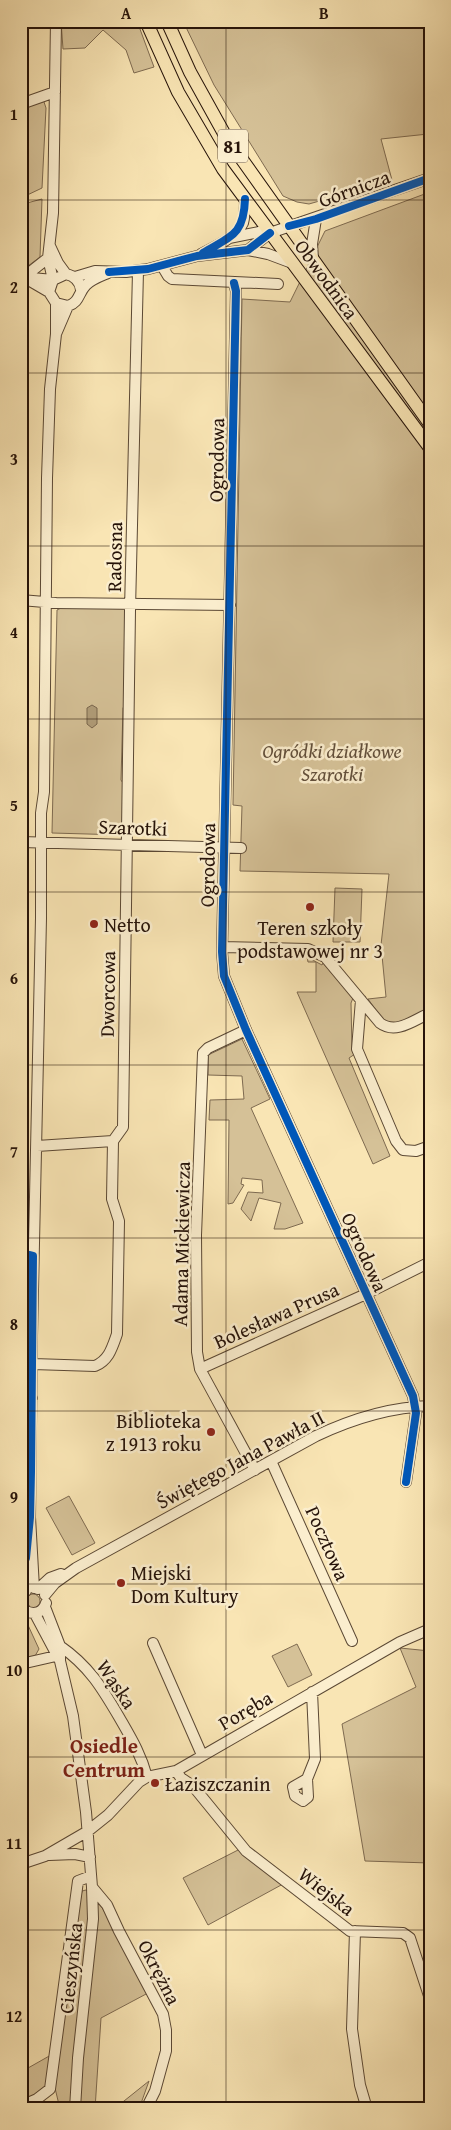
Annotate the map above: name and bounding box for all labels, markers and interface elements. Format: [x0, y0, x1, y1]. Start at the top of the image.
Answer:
text: A [121, 1, 132, 25]
text: B [319, 1, 329, 25]
text: 1 [10, 102, 18, 126]
road number: 81 [218, 130, 248, 162]
street label: Górnicza [314, 162, 394, 214]
street label: Obwodnica [288, 233, 366, 325]
text: 2 [10, 275, 18, 299]
street label: Ogrodowa [201, 417, 231, 502]
text: 3 [10, 447, 18, 471]
street label: Radosna [99, 521, 129, 592]
text: 4 [10, 620, 18, 644]
park label: Ogródki działkowe Szarotki [262, 736, 402, 788]
text: 5 [10, 793, 18, 817]
street label: Szarotki [98, 811, 168, 843]
street label: Ogrodowa [192, 822, 222, 907]
marker: Teren szkoły podstawowej nr 3 [304, 901, 316, 913]
place label: Netto [104, 910, 151, 939]
place label: Teren szkoły podstawowej nr 3 [237, 913, 383, 965]
marker: Netto [88, 918, 100, 930]
street label: Dworcowa [92, 950, 122, 1037]
text: 6 [10, 966, 18, 990]
text: 7 [10, 1139, 18, 1163]
street label: Adama Mickiewicza [165, 1161, 197, 1327]
street label: Ogrodowa [335, 1208, 396, 1297]
street label: Bolesława Prusa [209, 1274, 344, 1356]
text: 8 [10, 1312, 18, 1336]
street label: Świętego Jana Pawła II [151, 1402, 329, 1516]
place label: Biblioteka z 1913 roku [106, 1406, 202, 1458]
marker: Biblioteka z 1913 roku [205, 1426, 217, 1438]
text: 9 [10, 1485, 18, 1509]
street label: Pocztowa [299, 1501, 358, 1585]
place label: Miejski Dom Kultury [131, 1558, 238, 1610]
marker: Miejski Dom Kultury [115, 1577, 127, 1589]
street label: Wąska [90, 1654, 144, 1715]
text: 10 [6, 1658, 22, 1682]
street label: Poręba [212, 1683, 278, 1737]
district label: Osiedle Centrum [63, 1730, 145, 1785]
place label: Łaziszczanin [165, 1769, 270, 1798]
marker: Łaziszczanin [149, 1777, 161, 1789]
text: 11 [6, 1831, 22, 1855]
street label: Wiejska [292, 1860, 362, 1923]
street label: Cieszyńska [51, 1921, 89, 2015]
street label: Okrężna [131, 1935, 189, 2010]
text: 12 [6, 2004, 22, 2028]

